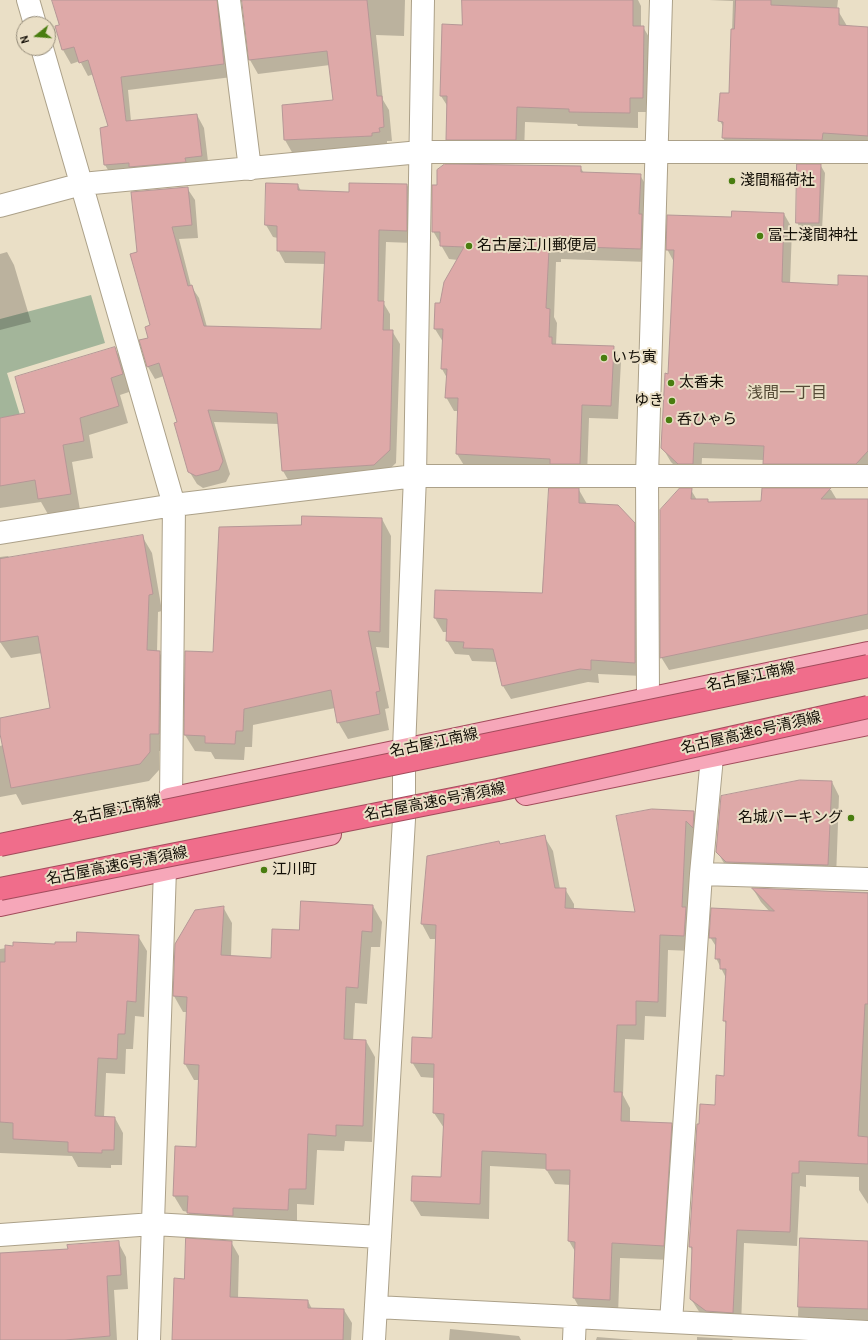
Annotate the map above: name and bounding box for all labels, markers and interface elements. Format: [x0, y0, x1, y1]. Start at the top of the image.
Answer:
north arrow [16, 16, 56, 56]
text: N [18, 34, 32, 45]
place label: 淺間稲荷社 [740, 172, 815, 190]
marker: 淺間稲荷社 [727, 176, 737, 186]
place label: 冨士淺間神社 [768, 227, 858, 245]
marker: 冨士淺間神社 [755, 231, 765, 241]
place label: 名古屋江川郵便局 [477, 237, 597, 255]
marker: 名古屋江川郵便局 [464, 241, 474, 251]
place label: いち寅 [612, 349, 657, 367]
marker: いち寅 [599, 353, 609, 363]
place label: 太香未 [679, 374, 724, 392]
marker: 太香未 [666, 378, 676, 388]
district label: 浅間一丁目 [747, 383, 827, 403]
place label: ゆき [634, 392, 664, 410]
marker: ゆき [667, 396, 677, 406]
place label: 呑ひゃら [677, 411, 737, 429]
marker: 呑ひゃら [664, 415, 674, 425]
street label: 名古屋江南線 [705, 659, 797, 695]
street label: 名古屋高速6号清須線 [679, 708, 823, 758]
street label: 名古屋江南線 [388, 725, 480, 761]
street label: 名古屋高速6号清須線 [363, 779, 507, 825]
street label: 名古屋江南線 [71, 792, 163, 828]
place label: 名城パーキング [738, 809, 843, 827]
marker: 名城パーキング [846, 813, 856, 823]
street label: 名古屋高速6号清須線 [45, 843, 189, 889]
place label: 江川町 [272, 861, 317, 879]
marker: 江川町 [259, 865, 269, 875]

